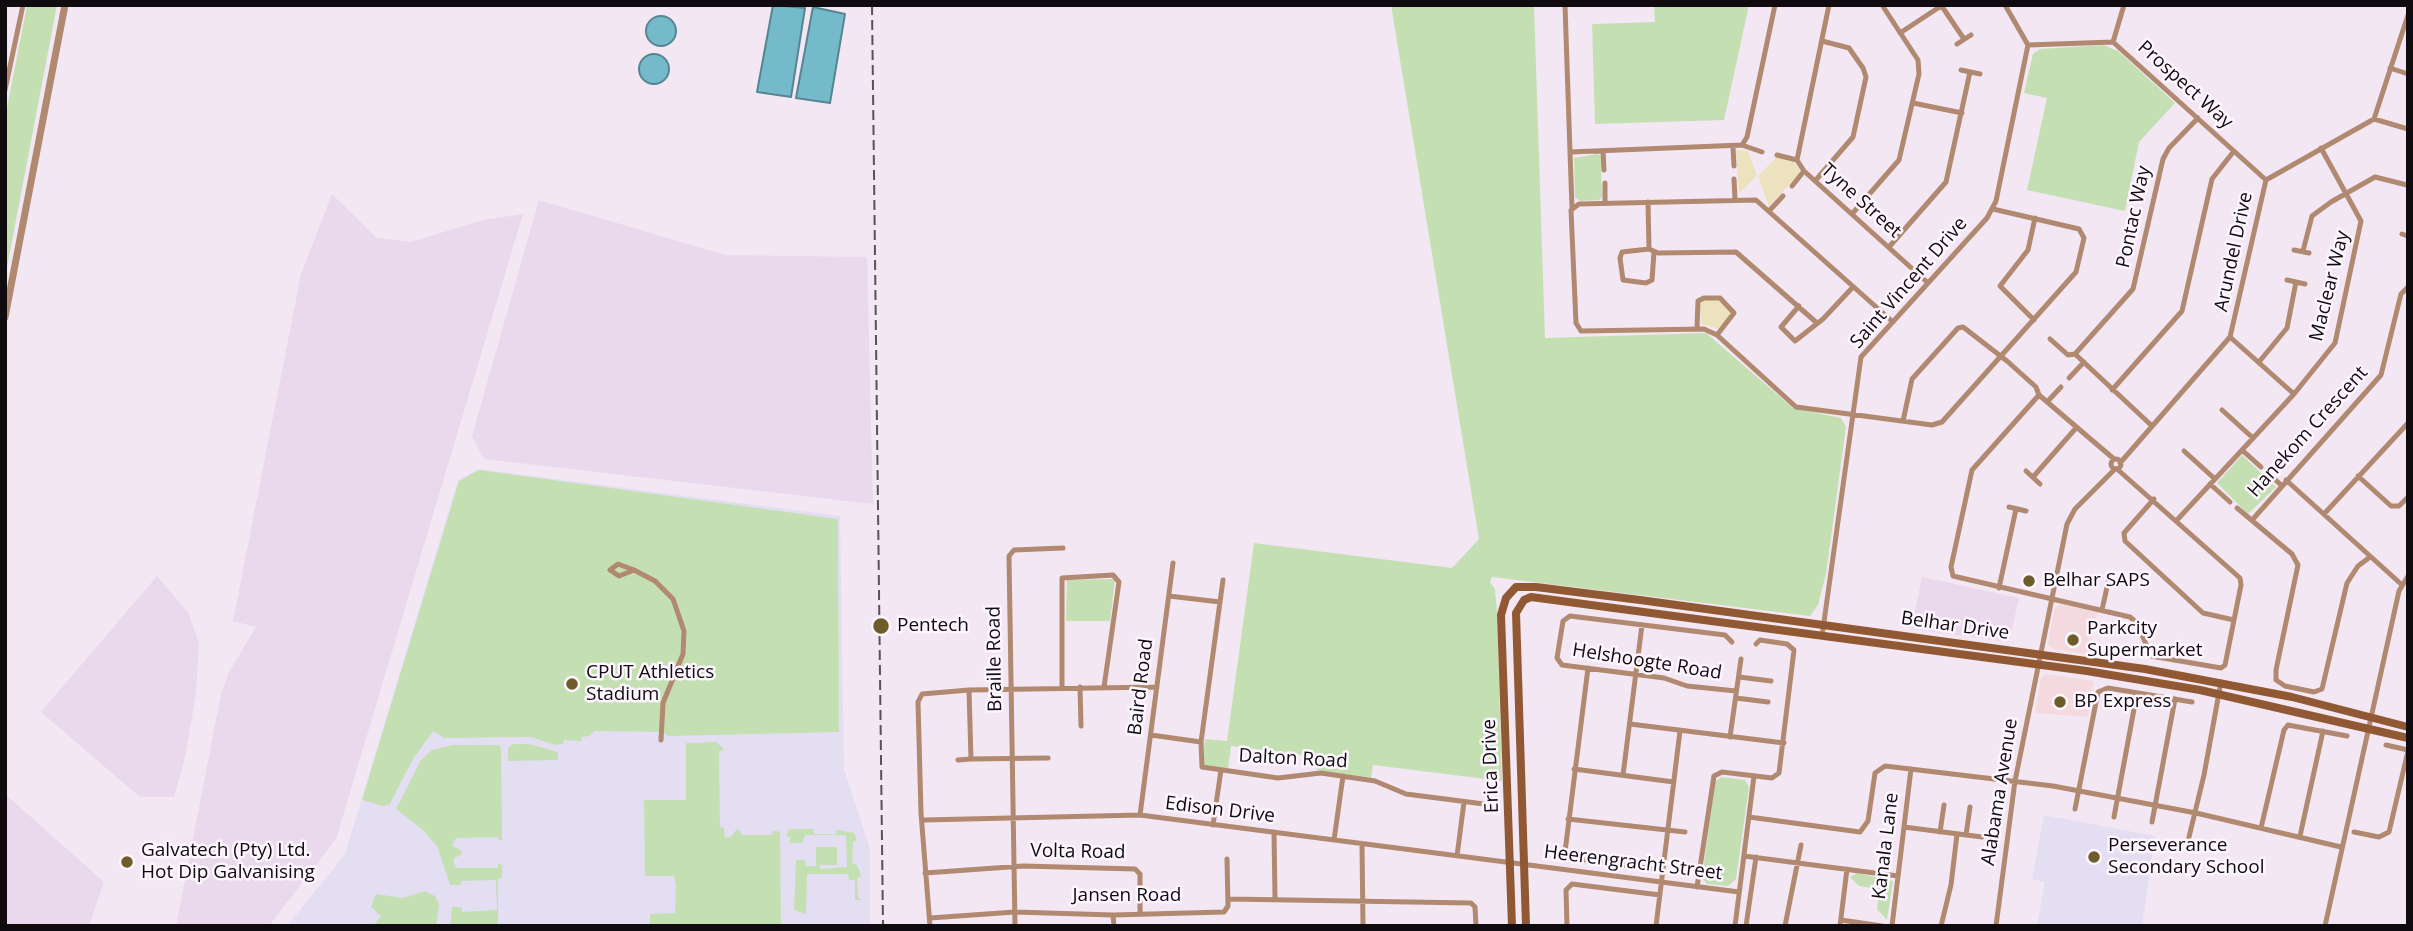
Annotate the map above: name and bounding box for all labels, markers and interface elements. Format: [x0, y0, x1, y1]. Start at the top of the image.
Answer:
street label: Prospect Way [2133, 36, 2237, 134]
street label: Tyne Street [1816, 159, 1906, 243]
street label: Pontac Way [2112, 164, 2156, 270]
street label: Arundel Drive [2210, 190, 2258, 314]
street label: Saint Vincent Drive [1846, 213, 1972, 353]
street label: Maclear Way [2305, 228, 2355, 344]
street label: Hanekom Crescent [2243, 362, 2373, 502]
place label: Belhar SAPS [2043, 570, 2150, 592]
marker: Belhar SAPS [2021, 573, 2037, 589]
street label: Braille Road [983, 606, 1007, 712]
street label: Belhar Drive [1899, 607, 2011, 645]
place label: Pentech [897, 615, 969, 637]
marker: Pentech [871, 616, 891, 636]
place label: Parkcity Supermarket [2087, 618, 2202, 662]
marker: Parkcity Supermarket [2065, 632, 2081, 648]
street label: Baird Road [1124, 637, 1158, 737]
street label: Helshoogte Road [1571, 639, 1723, 685]
place label: CPUT Athletics Stadium [586, 662, 714, 706]
marker: CPUT Athletics Stadium [564, 676, 580, 692]
place label: BP Express [2074, 691, 2171, 713]
marker: BP Express [2052, 694, 2068, 710]
street label: Alabama Avenue [1977, 717, 2023, 867]
street label: Erica Drive [1478, 719, 1504, 813]
street label: Dalton Road [1238, 745, 1348, 773]
street label: Kanala Lane [1868, 791, 1904, 901]
street label: Edison Drive [1164, 792, 1276, 828]
place label: Perseverance Secondary School [2108, 835, 2264, 879]
place label: Galvatech (Pty) Ltd. Hot Dip Galvanising [141, 840, 315, 884]
street label: Volta Road [1030, 840, 1126, 864]
street label: Heerengracht Street [1542, 841, 1724, 885]
marker: Perseverance Secondary School [2086, 849, 2102, 865]
marker: Galvatech (Pty) Ltd. Hot Dip Galvanising [119, 854, 135, 870]
street label: Jansen Road [1073, 885, 1181, 907]

